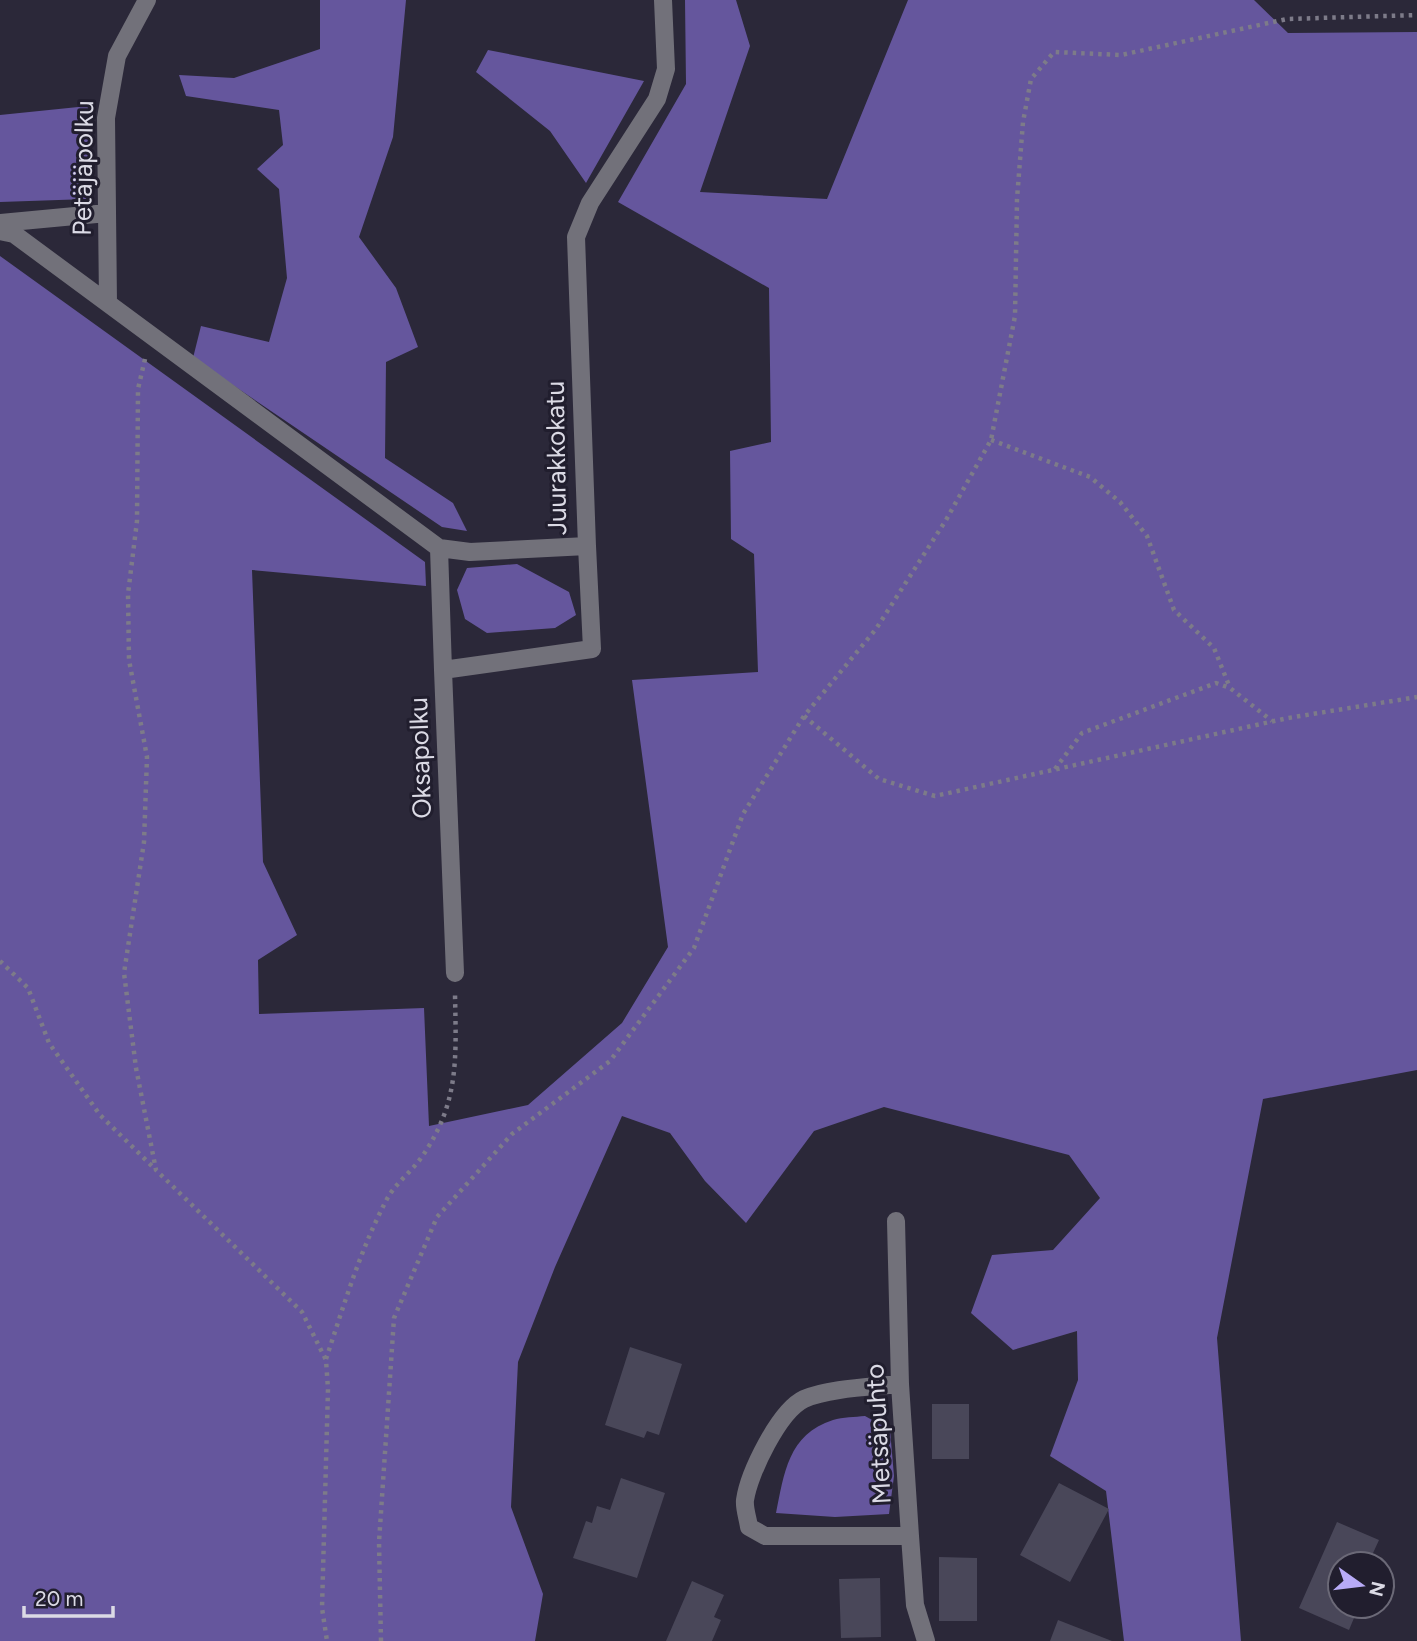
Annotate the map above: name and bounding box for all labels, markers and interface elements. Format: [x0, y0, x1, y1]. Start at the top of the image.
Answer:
street label: Petäjäpolku [66, 100, 100, 236]
street label: Juurakkokatu [539, 381, 573, 535]
street label: Oksapolku [402, 697, 438, 819]
street label: Metsäpuhto [858, 1363, 898, 1505]
north arrow [1326, 1550, 1396, 1620]
scale bar [24, 1574, 114, 1618]
text: N [1364, 1579, 1390, 1599]
text: 20 m [35, 1586, 83, 1611]

